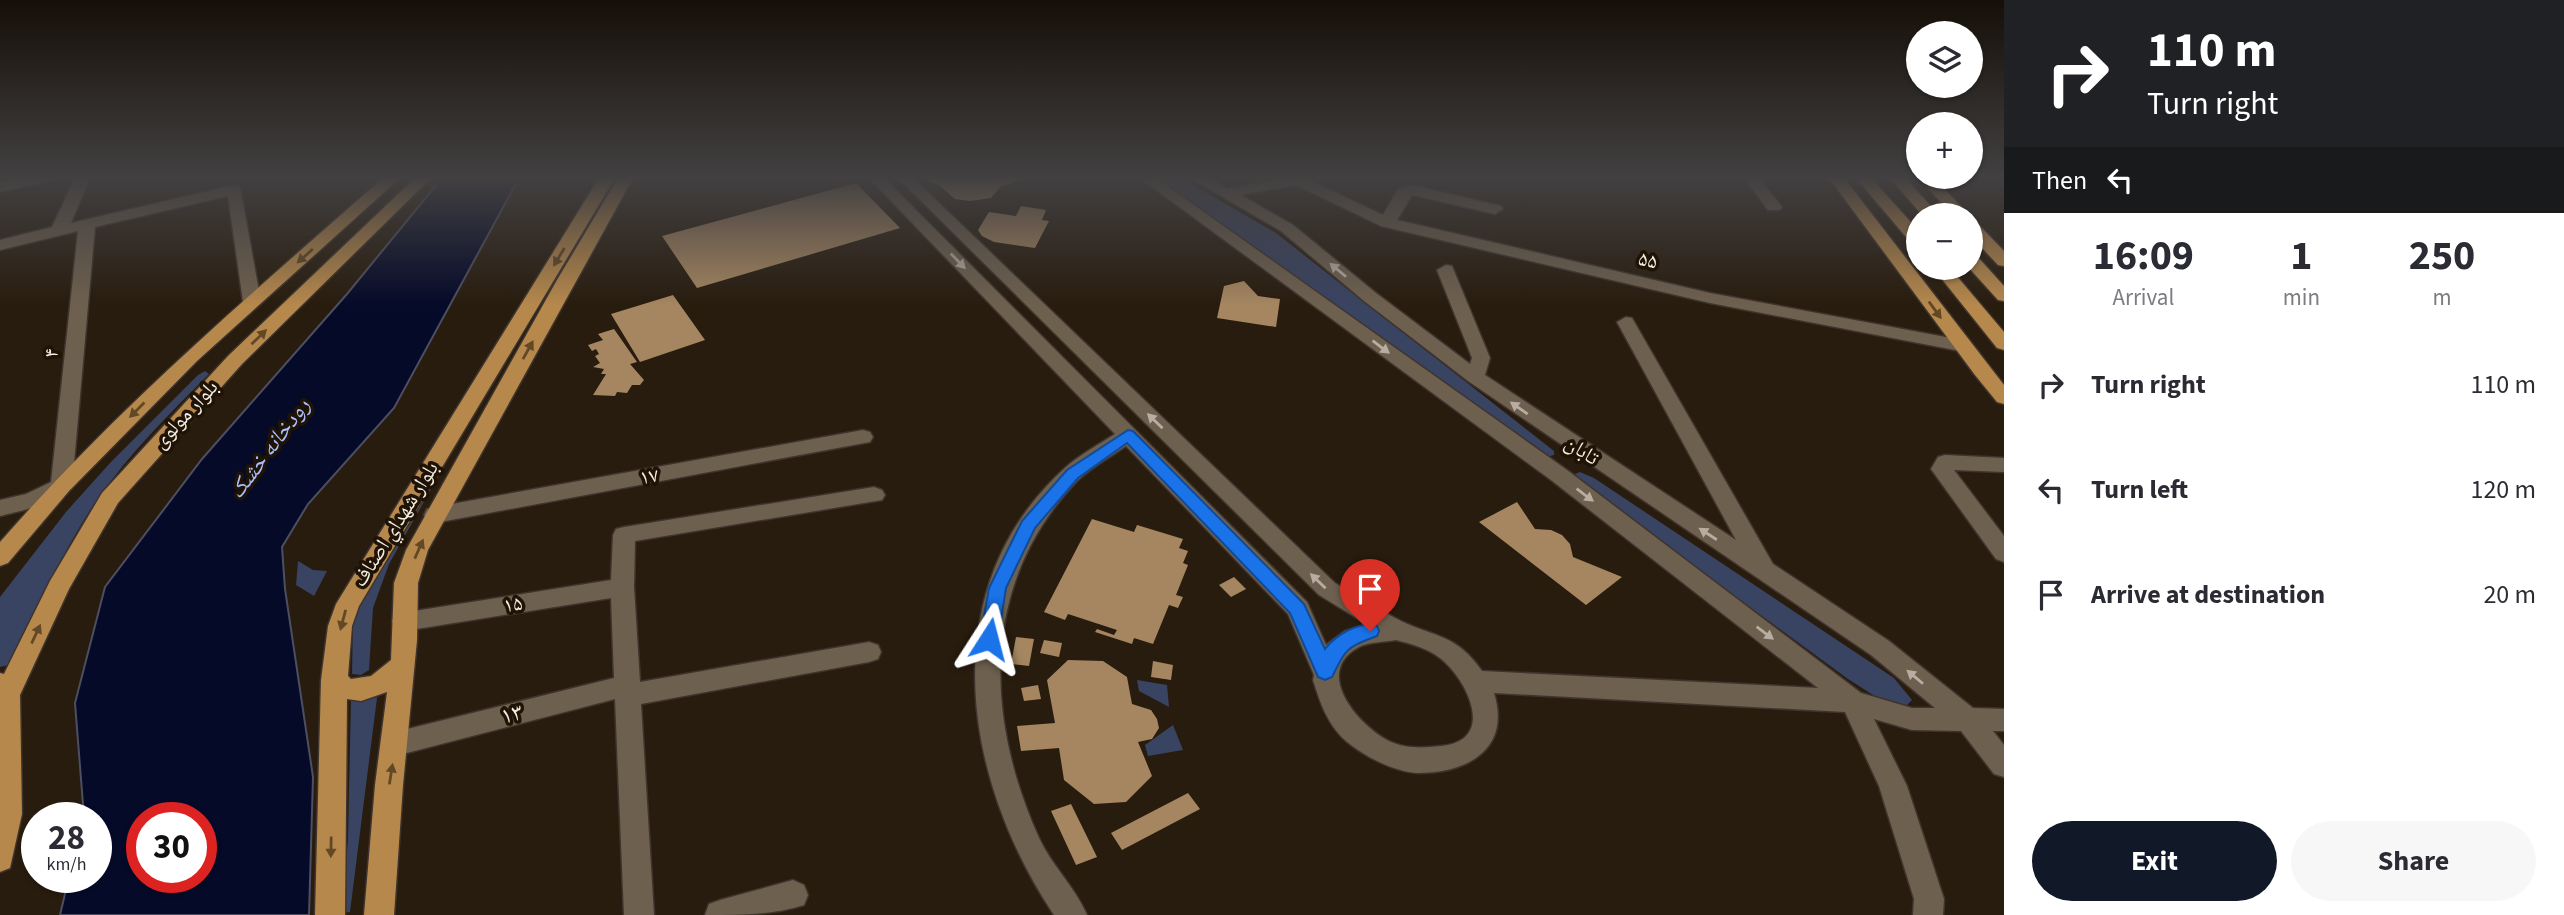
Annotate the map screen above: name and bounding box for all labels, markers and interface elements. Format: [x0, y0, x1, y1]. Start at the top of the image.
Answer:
text: 110 m [2147, 16, 2276, 86]
map controls [1906, 21, 1983, 280]
button: layers [1906, 21, 1983, 98]
icon: right [2032, 28, 2123, 119]
text: Turn right [2147, 81, 2278, 127]
button: + [1906, 112, 1983, 189]
icon: left [2101, 161, 2139, 199]
text: Then [2032, 162, 2087, 199]
button: − [1906, 203, 1983, 280]
text: 16:09 [2093, 226, 2194, 286]
text: 1 [2290, 226, 2312, 286]
text: 250 [2409, 226, 2475, 286]
street label: ۵۵ [1635, 243, 1661, 277]
one-way arrow [553, 247, 566, 266]
one-way arrow [296, 248, 313, 263]
one-way arrow [949, 253, 966, 270]
one-way arrow [1329, 263, 1346, 278]
text: Arrival [2112, 281, 2174, 314]
text: min [2283, 281, 2320, 314]
text: m [2432, 281, 2452, 314]
one-way arrow [1928, 301, 1942, 320]
one-way arrow [250, 329, 267, 345]
one-way arrow [522, 340, 534, 360]
one-way arrow [1372, 340, 1390, 354]
street label: ۴ [36, 347, 66, 359]
icon: right [2032, 366, 2070, 404]
text: Turn right [2091, 366, 2206, 403]
text: 110 m [2470, 366, 2536, 403]
street label: بلوار مولوی [145, 373, 225, 455]
water label: رودخانه خشک [220, 391, 318, 505]
one-way arrow [130, 401, 146, 418]
one-way arrow [1510, 401, 1528, 415]
one-way arrow [1147, 413, 1164, 430]
street label: تابان [1559, 428, 1605, 472]
street label: بلوار شهداي اصناف [344, 456, 447, 593]
street label: ۱۷ [637, 460, 661, 492]
icon: left [2032, 471, 2070, 509]
text: Turn left [2091, 471, 2188, 508]
text: 120 m [2470, 471, 2536, 508]
one-way arrow [1576, 487, 1594, 501]
one-way arrow [1699, 527, 1717, 541]
one-way arrow [414, 539, 425, 560]
pin [1340, 559, 1400, 631]
icon: arrive [1351, 570, 1389, 608]
one-way arrow [1310, 573, 1327, 589]
icon: arrive [2032, 576, 2070, 614]
text: Arrive at destination [2091, 576, 2325, 613]
text: 20 m [2483, 576, 2536, 613]
street label: ۱۵ [501, 588, 525, 620]
position arrow [952, 602, 1026, 676]
one-way arrow [337, 609, 348, 631]
one-way arrow [31, 624, 42, 644]
one-way arrow [1756, 626, 1774, 641]
one-way arrow [1907, 670, 1924, 685]
street label: ۱۳ [497, 694, 527, 734]
one-way arrow [385, 763, 396, 785]
speed limit sign: 30 [126, 802, 217, 893]
text: 28 [48, 813, 85, 863]
button: Exit [2032, 821, 2277, 901]
button: Share [2291, 821, 2536, 901]
one-way arrow [325, 836, 337, 858]
text: km/h [47, 852, 86, 877]

